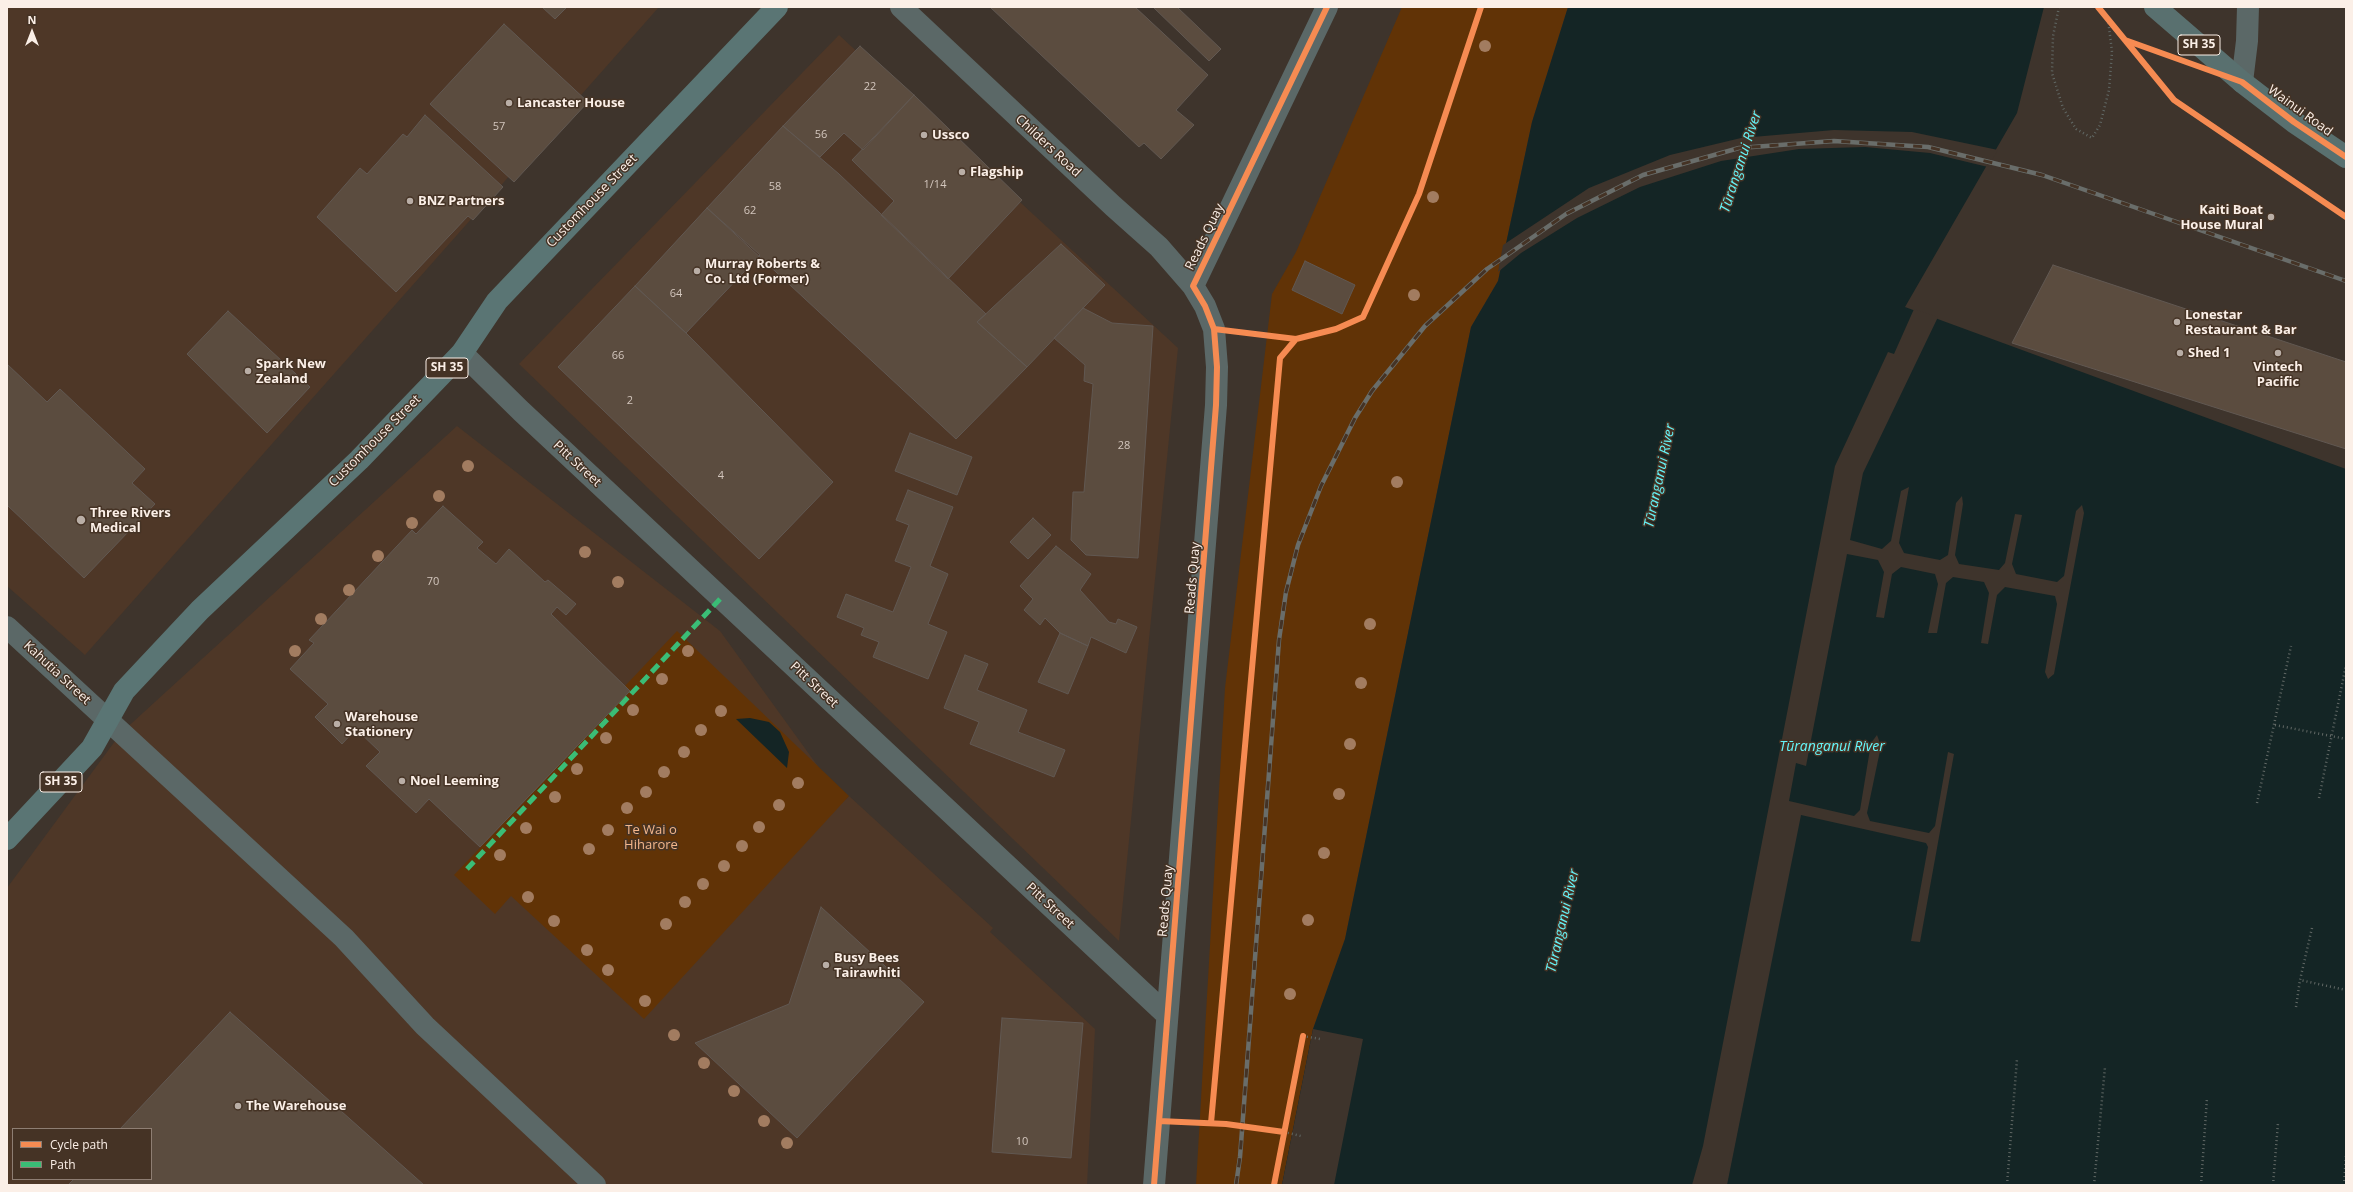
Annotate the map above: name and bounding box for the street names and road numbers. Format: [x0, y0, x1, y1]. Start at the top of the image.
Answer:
road number: SH 35 [2178, 35, 2220, 55]
street label: Wainui Road [2265, 82, 2335, 140]
street label: Childers Road [1012, 112, 1084, 180]
street label: Customhouse Street [543, 151, 641, 251]
street label: Reads Quay [1182, 201, 1228, 273]
road number: SH 35 [426, 358, 468, 378]
street label: Customhouse Street [326, 392, 424, 490]
street label: Pitt Street [550, 438, 604, 490]
street label: Reads Quay [1182, 542, 1204, 614]
street label: Kahutia Street [20, 638, 94, 708]
street label: Pitt Street [787, 659, 841, 711]
road number: SH 35 [40, 772, 82, 792]
street label: Reads Quay [1155, 865, 1177, 937]
street label: Pitt Street [1023, 880, 1077, 932]

